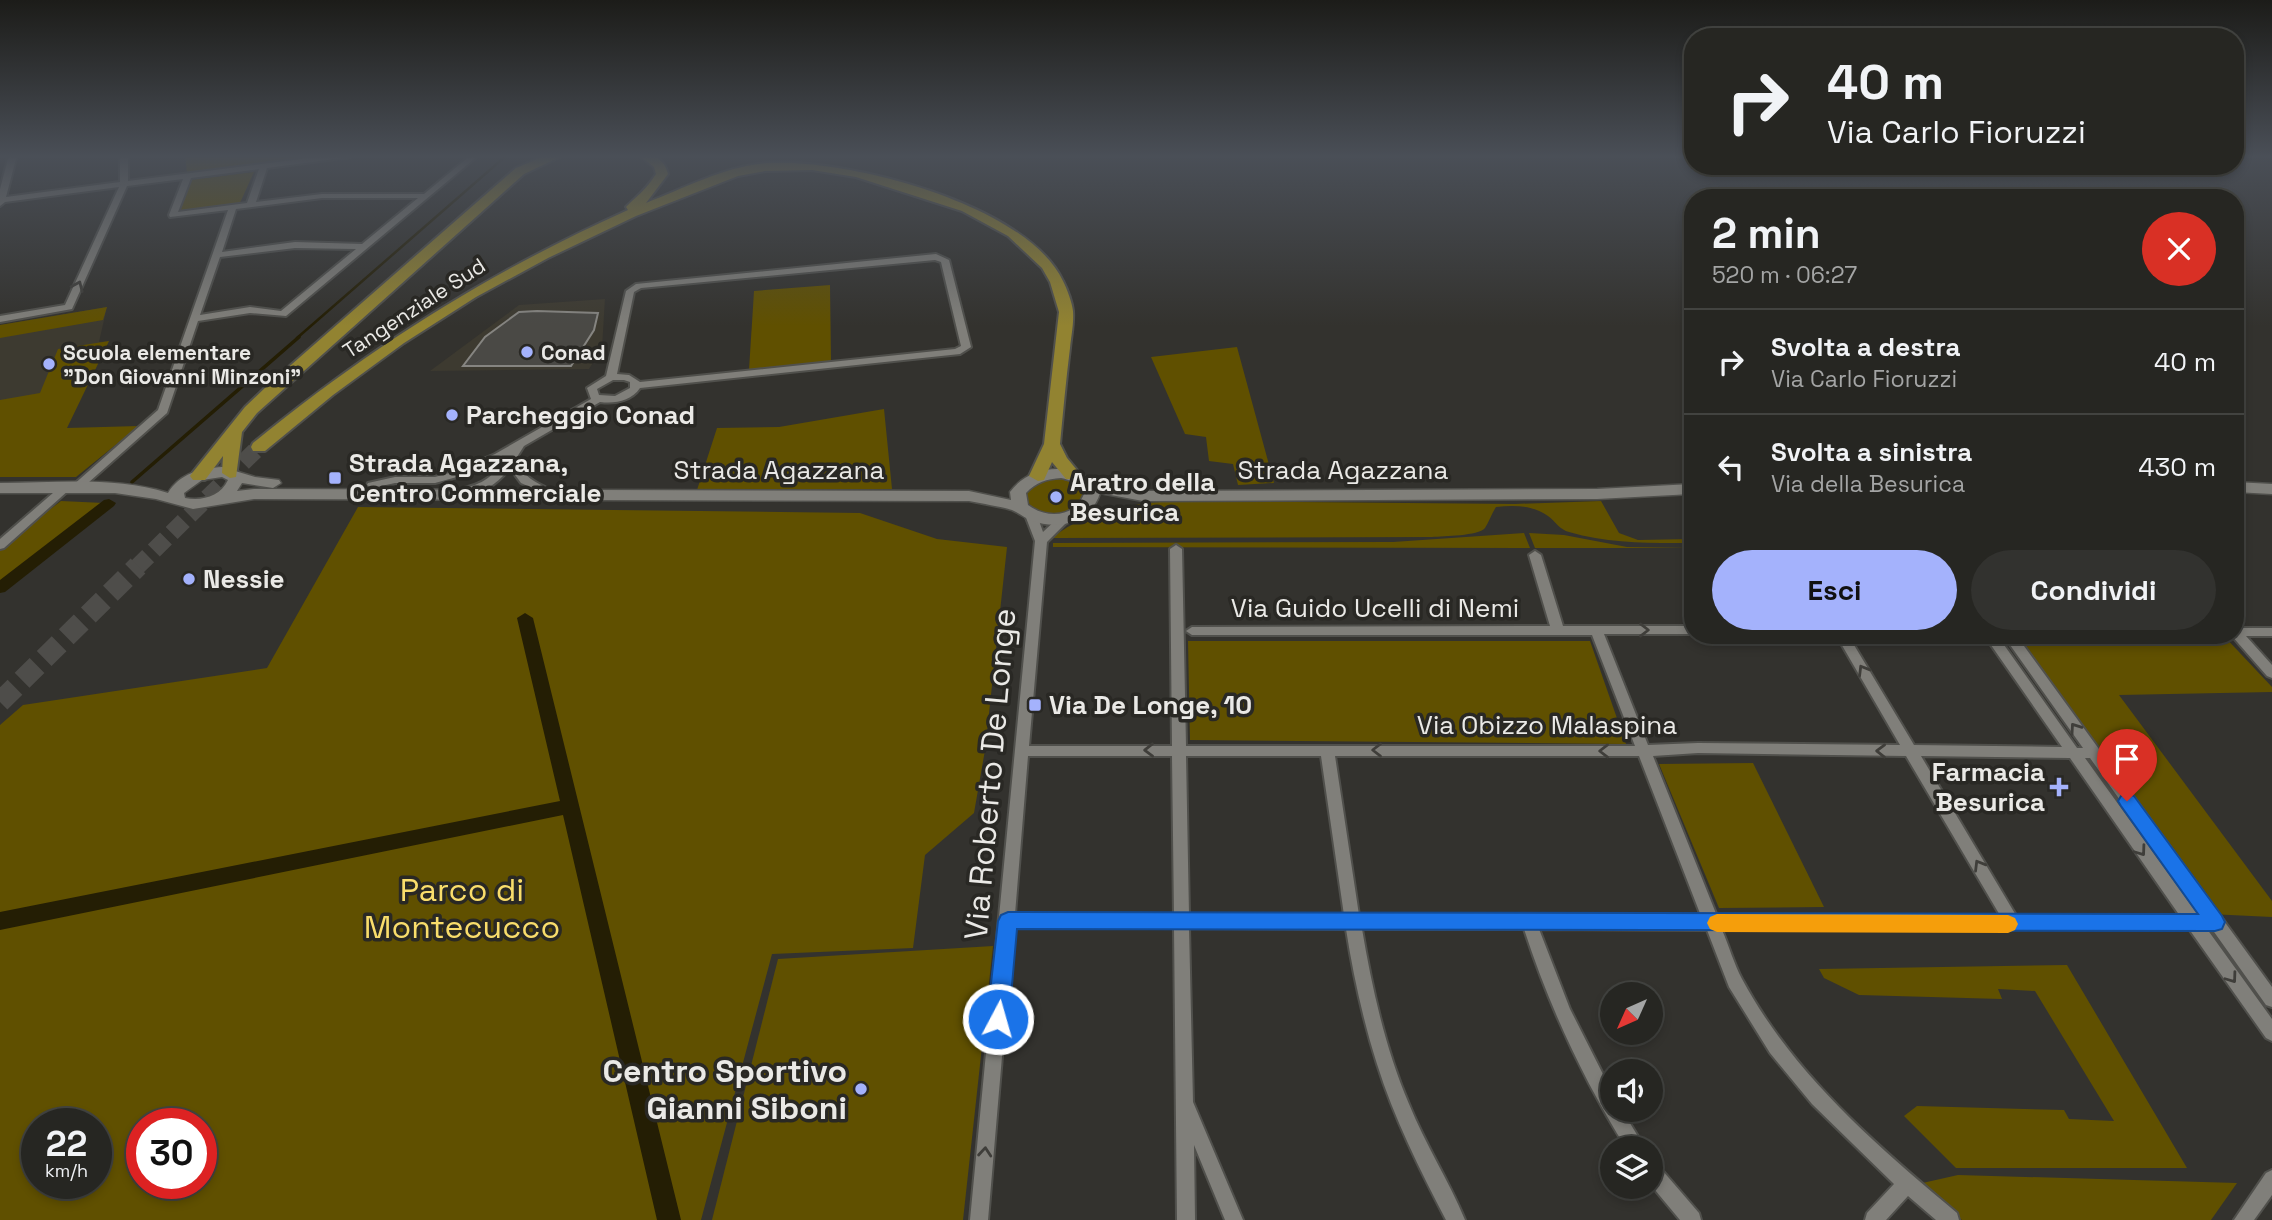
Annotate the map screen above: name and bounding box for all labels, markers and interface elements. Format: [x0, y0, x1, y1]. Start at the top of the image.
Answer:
text: 40 m [1827, 51, 1944, 113]
icon: right [1712, 56, 1803, 147]
text: Via Carlo Fioruzzi [1827, 112, 2086, 152]
text: 2 min [1712, 207, 1821, 260]
button: close [2142, 212, 2216, 286]
street label: Tangenziale Sud [338, 252, 490, 364]
text: 520 m · 06:27 [1712, 260, 1857, 290]
one-way arrow [70, 281, 84, 294]
text: Svolta a destra [1771, 330, 1960, 364]
place label: Scuola elementare "Don Giovanni Minzoni" [63, 339, 301, 390]
place label: Conad [541, 339, 606, 366]
icon: right [1712, 343, 1750, 381]
marker: Conad [519, 344, 535, 360]
text: 40 m [2154, 345, 2216, 379]
marker: Scuola elementare "Don Giovanni Minzoni" [41, 356, 57, 372]
text: Via Carlo Fioruzzi [1771, 364, 1957, 394]
place label: Parcheggio Conad [466, 398, 695, 432]
marker: Parcheggio Conad [444, 407, 460, 423]
text: Svolta a sinistra [1771, 435, 1972, 469]
place label: Strada Agazzana, Centro Commerciale [349, 446, 602, 510]
icon: left [1712, 448, 1750, 486]
text: 430 m [2138, 450, 2216, 484]
street label: Strada Agazzana [674, 453, 884, 487]
street label: Strada Agazzana [1238, 453, 1448, 487]
place label: Aratro della Besurica [1070, 465, 1215, 529]
text: Via della Besurica [1771, 469, 1965, 499]
marker: Strada Agazzana, Centro Commerciale [327, 470, 343, 486]
marker: Aratro della Besurica [1048, 489, 1064, 505]
button: Esci [1712, 550, 1957, 630]
button: Condividi [1971, 550, 2216, 630]
place label: Nessie [203, 562, 285, 596]
marker: Nessie [181, 571, 197, 587]
street label: Via Guido Ucelli di Nemi [1231, 591, 1519, 625]
street label: Via Roberto De Longe [956, 607, 1024, 941]
one-way arrow [1640, 622, 1650, 638]
one-way arrow [1858, 664, 1871, 677]
place label: Via De Longe, 10 [1049, 688, 1252, 722]
marker: Via De Longe, 10 [1027, 697, 1043, 713]
street label: Via Obizzo Malaspina [1417, 708, 1677, 742]
one-way arrow [2071, 723, 2083, 736]
pin [2097, 729, 2157, 801]
icon: arrive [2108, 740, 2146, 778]
one-way arrow [1143, 742, 1154, 758]
one-way arrow [1371, 742, 1381, 758]
one-way arrow [1598, 743, 1609, 759]
one-way arrow [1875, 743, 1885, 759]
place label: Farmacia Besurica [1932, 755, 2045, 819]
marker: Farmacia Besurica [2051, 779, 2067, 795]
one-way arrow [2133, 843, 2146, 856]
one-way arrow [1974, 860, 1987, 873]
park label: Parco di Montecucco [364, 870, 560, 947]
one-way arrow [2224, 970, 2236, 983]
position arrow [961, 982, 1035, 1056]
north arrow [1600, 982, 1662, 1045]
map controls [1600, 982, 1663, 1199]
place label: Centro Sportivo Gianni Siboni [602, 1051, 847, 1128]
button: sound [1600, 1059, 1663, 1122]
marker: Centro Sportivo Gianni Siboni [853, 1081, 869, 1097]
speed limit sign: 30 [126, 1108, 217, 1199]
text: 22 [46, 1122, 87, 1166]
button: layers [1600, 1136, 1663, 1199]
one-way arrow [977, 1146, 992, 1157]
text: km/h [45, 1159, 88, 1182]

